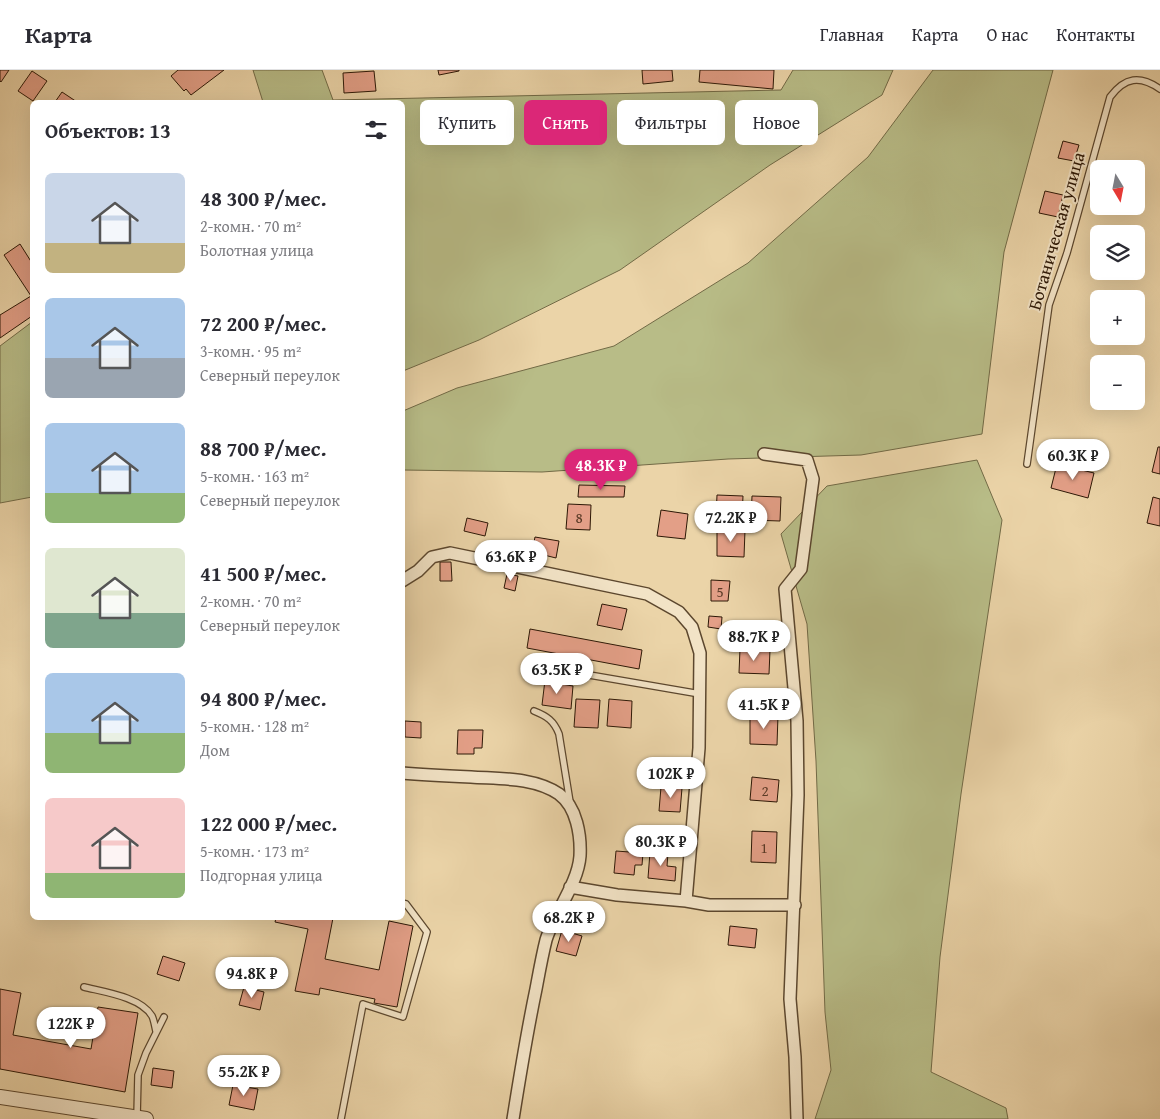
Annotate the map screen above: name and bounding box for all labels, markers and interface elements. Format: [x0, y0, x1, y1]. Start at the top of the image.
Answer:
text: Карта [25, 17, 92, 52]
text: Главная [820, 21, 884, 48]
text: Карта [912, 21, 958, 48]
text: О нас [986, 21, 1028, 48]
text: Контакты [1056, 21, 1135, 48]
chip: Купить [420, 100, 514, 145]
chip: Снять [524, 100, 607, 145]
chip: Фильтры [617, 100, 725, 145]
chip: Новое [735, 100, 818, 145]
text: Объектов: 13 [45, 115, 171, 146]
icon: filters [362, 116, 390, 144]
street label: Ботаническая улица [1020, 148, 1092, 313]
north arrow [1090, 160, 1145, 215]
map controls [1090, 160, 1145, 410]
text: 48 300 ₽/мес. [200, 183, 326, 214]
icon: home [85, 193, 145, 253]
text: 2-комн. · 70 m² [200, 214, 301, 238]
button: layers [1090, 225, 1145, 280]
text: Болотная улица [200, 238, 314, 262]
button: + [1090, 290, 1145, 345]
text: 72 200 ₽/мес. [200, 308, 326, 339]
icon: home [85, 318, 145, 378]
text: 3-комн. · 95 m² [200, 339, 301, 363]
button: − [1090, 355, 1145, 410]
text: Северный переулок [200, 363, 340, 387]
text: 88 700 ₽/мес. [200, 433, 326, 464]
pin: 60.3K ₽ [1027, 438, 1119, 481]
icon: home [85, 443, 145, 503]
text: 60.3K ₽ [1047, 443, 1099, 467]
pin: 48.3K ₽ [555, 448, 647, 491]
text: 48.3K ₽ [575, 453, 627, 477]
text: 5-комн. · 163 m² [200, 464, 309, 488]
text: Северный переулок [200, 488, 340, 512]
pin: 72.2K ₽ [685, 500, 777, 543]
text: 72.2K ₽ [705, 505, 757, 529]
house number: 8 [575, 507, 583, 528]
pin: 63.6K ₽ [465, 540, 557, 582]
text: 63.6K ₽ [485, 544, 537, 568]
text: 41 500 ₽/мес. [200, 558, 326, 589]
icon: home [85, 568, 145, 628]
house number: 5 [716, 581, 724, 602]
text: 2-комн. · 70 m² [200, 589, 301, 613]
text: Северный переулок [200, 613, 340, 637]
pin: 88.7K ₽ [708, 620, 800, 662]
text: 88.7K ₽ [728, 624, 780, 648]
pin: 63.5K ₽ [511, 652, 603, 695]
text: 63.5K ₽ [531, 657, 583, 681]
text: 94 800 ₽/мес. [200, 683, 326, 714]
pin: 41.5K ₽ [718, 688, 810, 730]
text: 41.5K ₽ [738, 692, 790, 716]
icon: home [85, 693, 145, 753]
text: 5-комн. · 128 m² [200, 714, 309, 738]
text: Дом [200, 738, 230, 762]
pin: 102K ₽ [630, 756, 712, 799]
text: 102K ₽ [648, 761, 694, 785]
house number: 2 [761, 780, 769, 801]
text: 122 000 ₽/мес. [200, 808, 337, 839]
icon: home [85, 818, 145, 878]
pin: 80.3K ₽ [615, 824, 707, 867]
text: 80.3K ₽ [635, 829, 687, 853]
house number: 1 [760, 837, 768, 858]
text: 5-комн. · 173 m² [200, 839, 309, 863]
text: Подгорная улица [200, 863, 322, 887]
pin: 68.2K ₽ [523, 900, 615, 943]
text: 68.2K ₽ [543, 905, 595, 929]
pin: 94.8K ₽ [206, 956, 298, 999]
text: 94.8K ₽ [226, 961, 278, 985]
pin: 122K ₽ [30, 1006, 112, 1049]
text: 122K ₽ [48, 1011, 94, 1035]
pin: 55.2K ₽ [198, 1054, 290, 1097]
text: 55.2K ₽ [218, 1059, 270, 1083]

